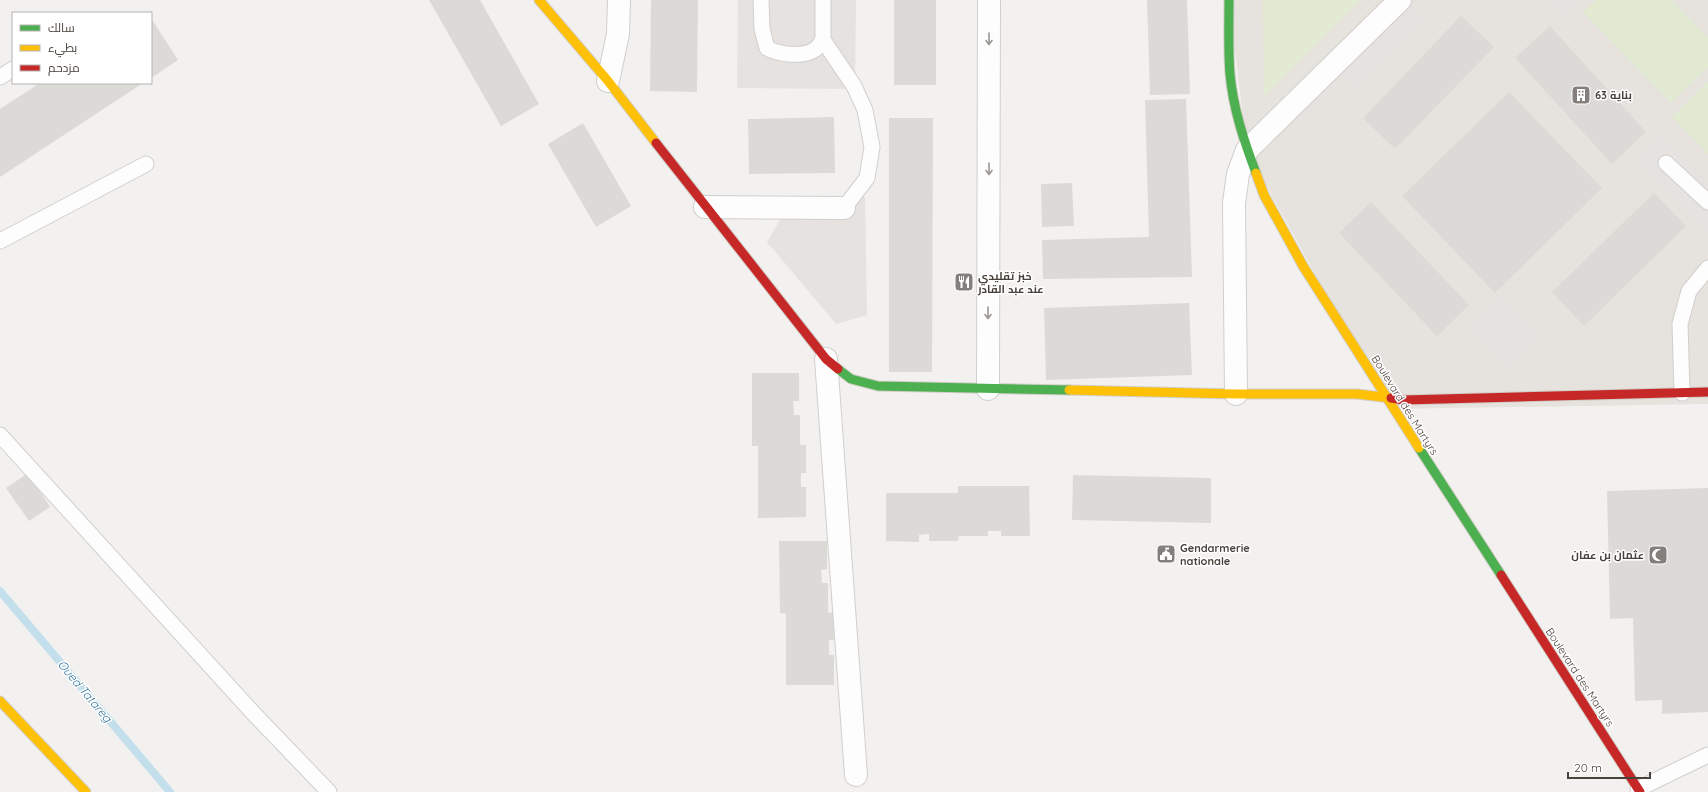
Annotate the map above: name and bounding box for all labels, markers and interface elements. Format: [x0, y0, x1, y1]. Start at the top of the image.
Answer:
legend [12, 12, 152, 84]
text: سالك [48, 20, 75, 35]
one-way arrow [985, 32, 993, 45]
text: بطيء [48, 40, 77, 58]
text: مزدحم [48, 60, 80, 76]
building icon: بناية 63 [1570, 84, 1592, 106]
place label: بناية 63 [1595, 88, 1632, 102]
one-way arrow [985, 162, 993, 175]
place label: خبز تقليدي عند عبد القادر [977, 269, 1044, 296]
restaurant icon: خبز تقليدي عند عبد القادر [953, 271, 975, 293]
one-way arrow [984, 306, 992, 319]
street label: Boulevard des Martyrs [1369, 352, 1441, 458]
place label: Gendarmerie nationale [1180, 541, 1250, 568]
public building icon: Gendarmerie nationale [1155, 543, 1177, 565]
mosque icon: عثمان بن عفان [1647, 544, 1669, 566]
place label: عثمان بن عفان [1571, 548, 1644, 562]
street label: Boulevard des Martyrs [1543, 625, 1617, 729]
water label: Oued Tatareg [55, 657, 116, 726]
scale bar [1568, 754, 1650, 780]
text: 20 m [1574, 760, 1602, 775]

